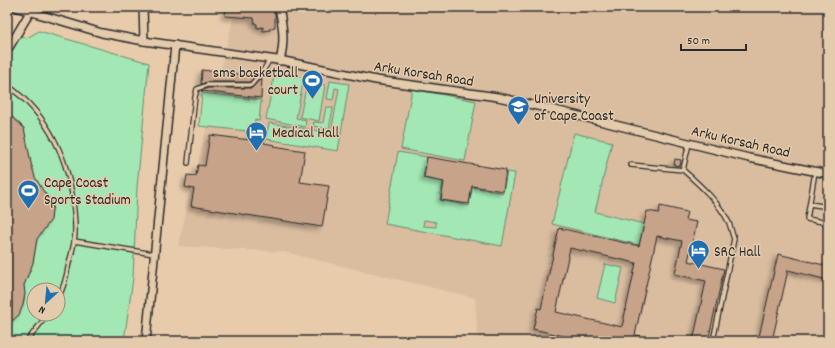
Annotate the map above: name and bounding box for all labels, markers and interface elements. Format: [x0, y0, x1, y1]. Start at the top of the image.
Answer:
scale bar [681, 26, 746, 52]
text: 50 m [687, 33, 710, 50]
street label: Arku Korsah Road [372, 56, 475, 94]
place label: sms basketball court [213, 63, 298, 102]
sports icon: sms basketball court [300, 68, 326, 101]
place label: University of Cape Coast [534, 89, 614, 128]
school or university icon: University of Cape Coast [505, 94, 531, 127]
hotel icon: Medical Hall [243, 119, 269, 152]
street label: Arku Korsah Road [689, 121, 792, 165]
place label: Medical Hall [272, 123, 340, 145]
place label: Cape Coast Sports Stadium [44, 173, 131, 212]
sports icon: Cape Coast Sports Stadium [16, 178, 42, 211]
hotel icon: SRC Hall [686, 238, 712, 271]
place label: SRC Hall [714, 242, 761, 264]
north arrow [26, 282, 66, 322]
text: N [36, 301, 48, 317]

